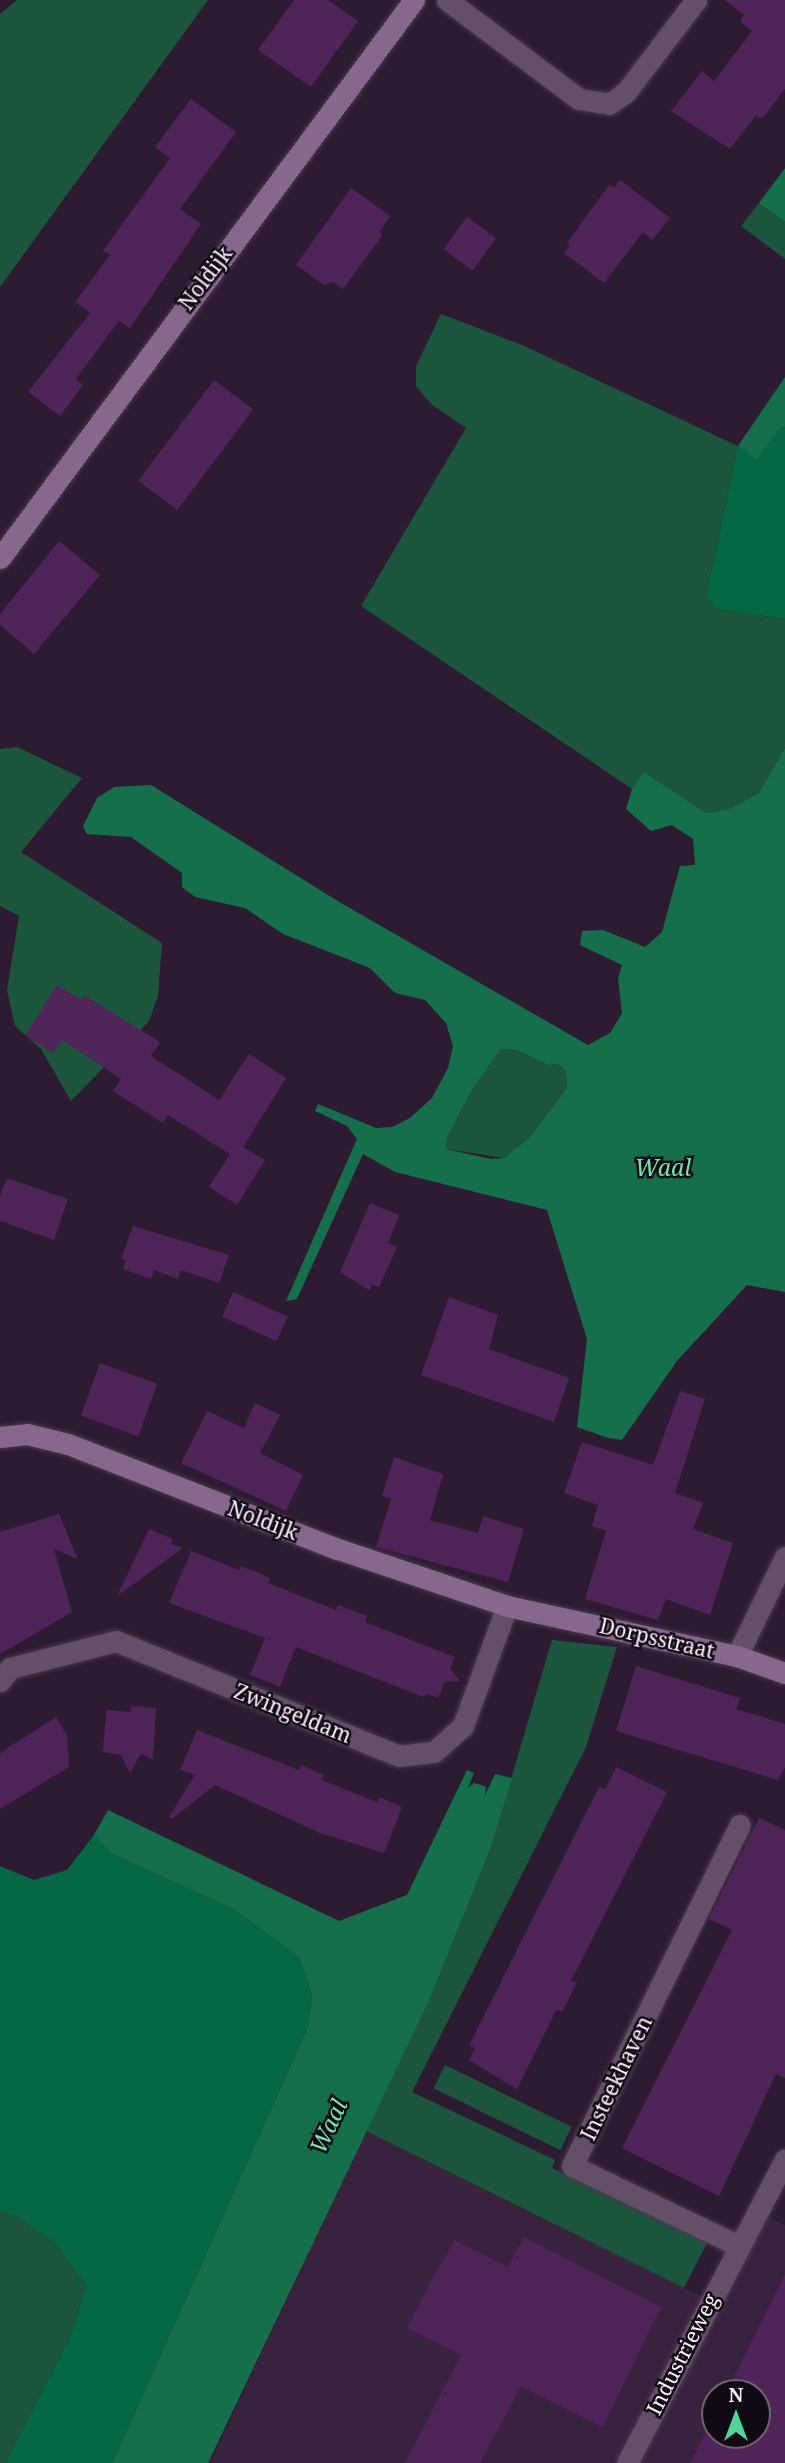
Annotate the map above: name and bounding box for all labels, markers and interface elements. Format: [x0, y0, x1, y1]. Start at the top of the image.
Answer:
street label: Noldijk [173, 241, 237, 315]
water label: Waal [635, 1153, 691, 1181]
street label: Noldijk [224, 1495, 302, 1545]
street label: Dorpsstraat [597, 1613, 717, 1663]
street label: Zwingeldam [231, 1678, 355, 1748]
street label: Insteekhaven [575, 2012, 657, 2144]
water label: Waal [304, 2095, 352, 2157]
street label: Industrieweg [641, 2289, 723, 2419]
north arrow [701, 2379, 771, 2449]
text: N [729, 2382, 743, 2408]

